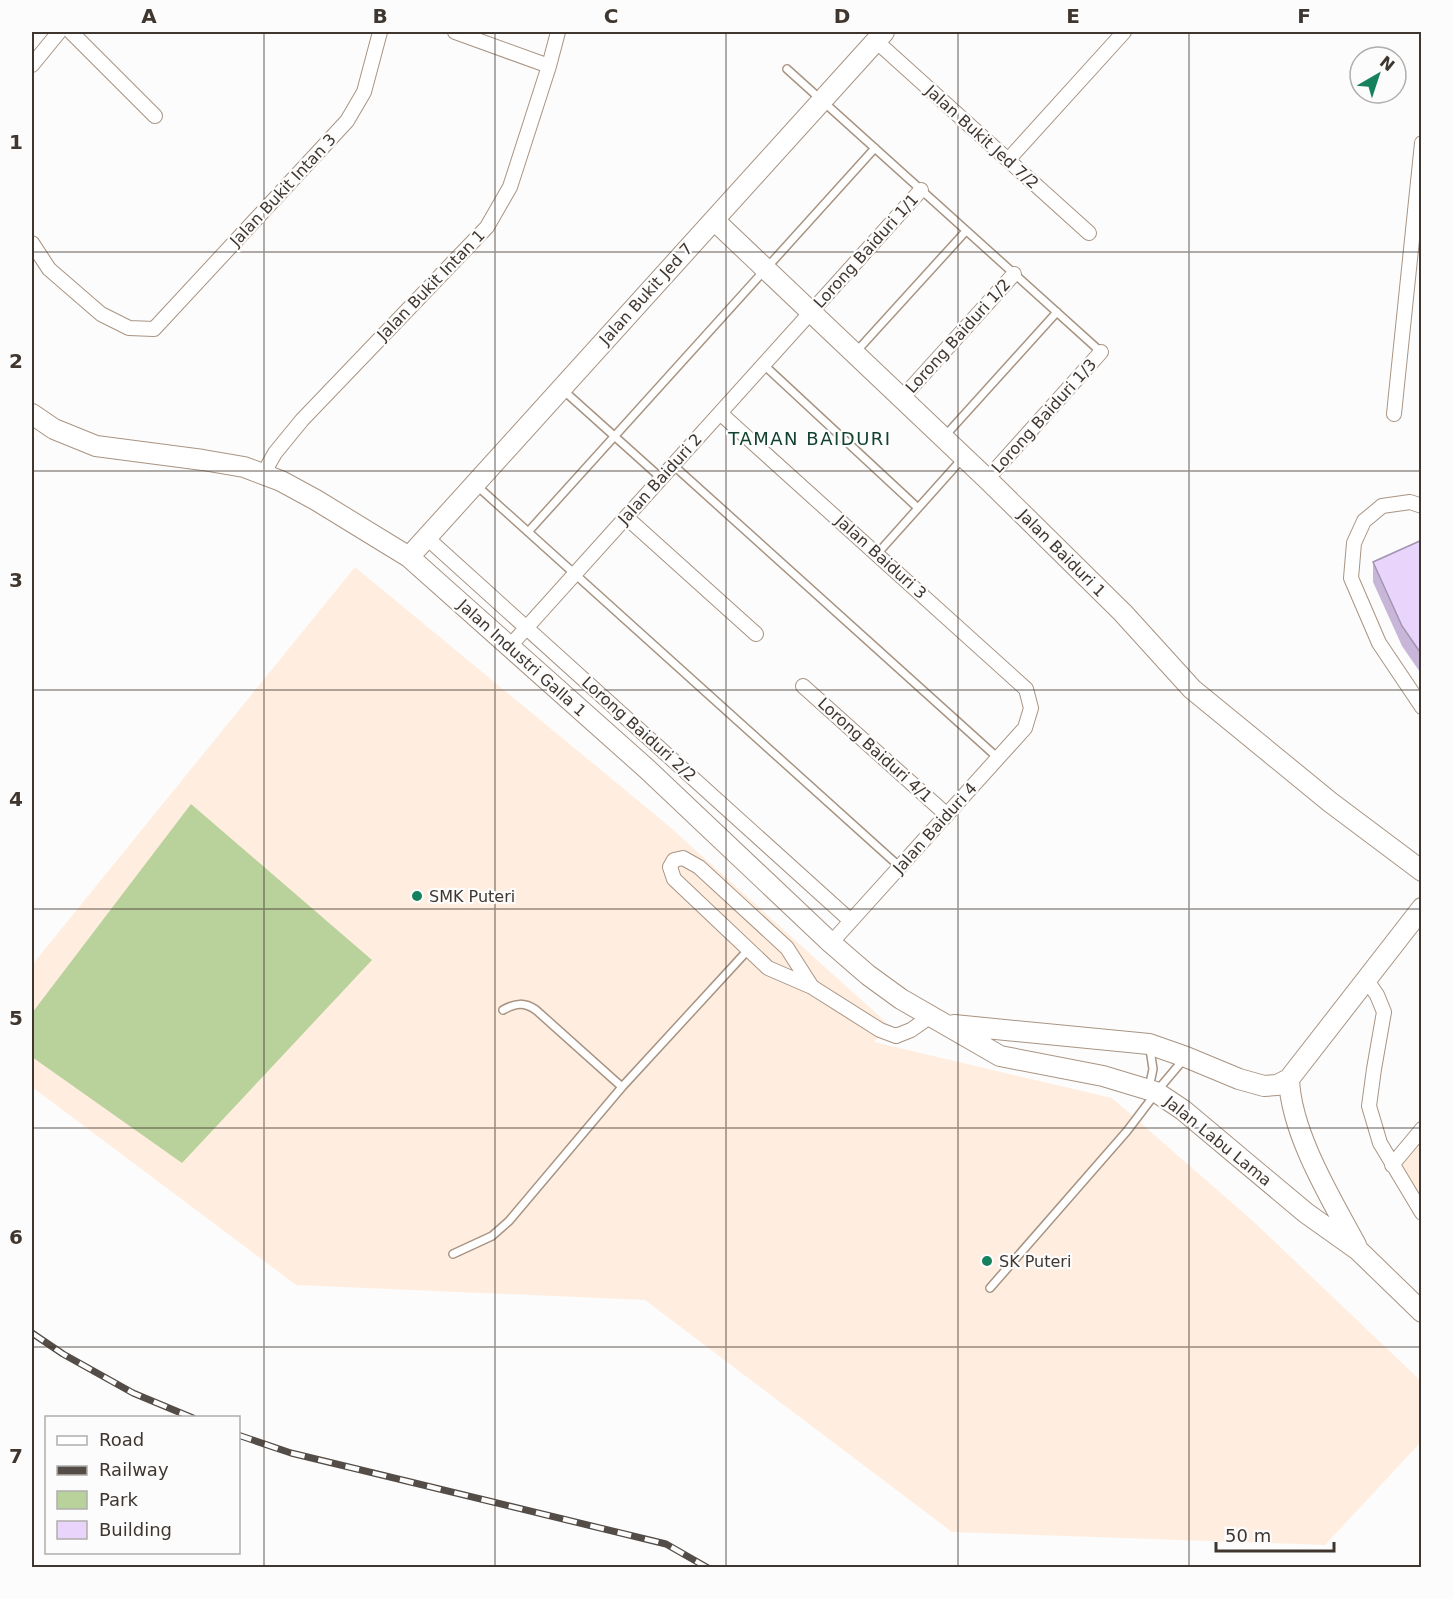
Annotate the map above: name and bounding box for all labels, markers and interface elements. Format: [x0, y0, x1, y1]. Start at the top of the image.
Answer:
text: A [141, 4, 157, 28]
text: B [372, 4, 388, 28]
text: C [604, 4, 618, 28]
text: D [834, 4, 850, 28]
text: E [1066, 4, 1080, 28]
text: F [1297, 4, 1311, 28]
north arrow [1348, 45, 1408, 105]
text: N [1376, 52, 1398, 75]
street label: Jalan Bukit Jed 7/2 [921, 81, 1043, 193]
text: 1 [9, 130, 23, 154]
street label: Jalan Bukit Intan 3 [225, 130, 340, 251]
street label: Lorong Baiduri 1/1 [810, 190, 922, 312]
street label: Jalan Bukit Intan 1 [373, 226, 489, 345]
street label: Jalan Bukit Jed 7 [595, 239, 697, 349]
street label: Lorong Baiduri 1/2 [902, 275, 1014, 397]
text: 2 [9, 349, 23, 373]
street label: Lorong Baiduri 1/3 [988, 355, 1100, 477]
district label: TAMAN BAIDURI [727, 428, 892, 449]
street label: Jalan Baiduri 2 [614, 430, 706, 529]
street label: Jalan Baiduri 1 [1014, 505, 1110, 601]
street label: Jalan Baiduri 3 [831, 511, 930, 603]
text: 3 [9, 568, 23, 592]
street label: Jalan Industri Galla 1 [453, 595, 590, 721]
street label: Lorong Baiduri 2/2 [578, 673, 700, 785]
street label: Lorong Baiduri 4/1 [814, 694, 936, 806]
street label: Jalan Baiduri 4 [889, 779, 981, 878]
text: 4 [9, 787, 23, 811]
place label: SMK Puteri [429, 887, 515, 906]
marker: SMK Puteri [410, 889, 424, 903]
text: 5 [9, 1006, 23, 1030]
street label: Jalan Labu Lama [1160, 1091, 1275, 1190]
text: 6 [9, 1225, 23, 1249]
place label: SK Puteri [999, 1252, 1071, 1271]
marker: SK Puteri [980, 1254, 994, 1268]
legend [45, 1416, 240, 1554]
text: Road [99, 1429, 144, 1450]
text: 7 [9, 1444, 23, 1468]
text: Railway [99, 1459, 169, 1480]
text: Park [99, 1489, 138, 1510]
scale bar [1216, 1515, 1334, 1553]
text: Building [99, 1519, 172, 1540]
text: 50 m [1225, 1525, 1271, 1546]

